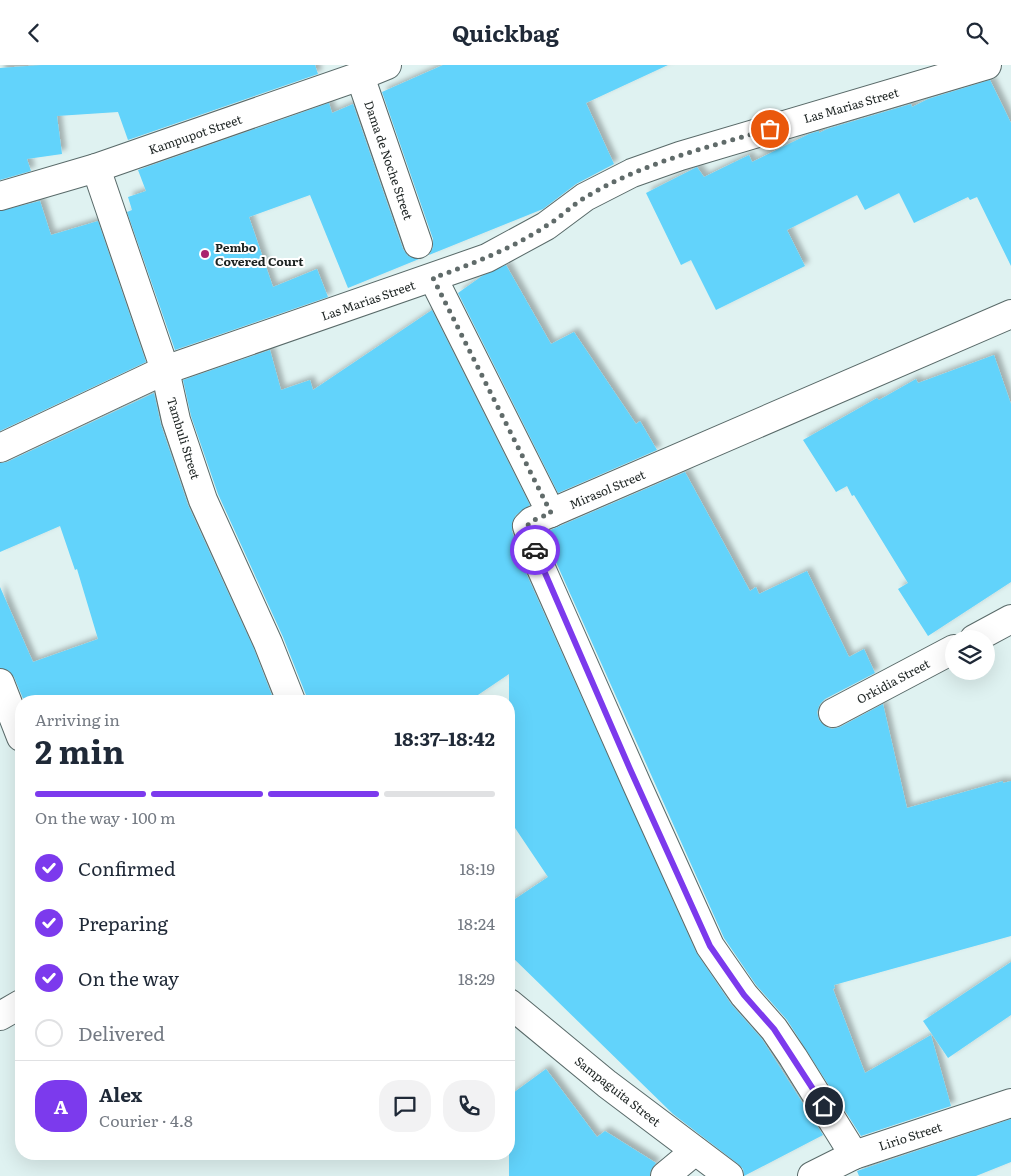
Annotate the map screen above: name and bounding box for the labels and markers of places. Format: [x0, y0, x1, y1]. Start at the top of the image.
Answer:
pin [749, 108, 791, 150]
place label: Pembo Covered Court [215, 238, 304, 270]
marker: Pembo Covered Court [199, 248, 211, 260]
pin [803, 1085, 845, 1127]

